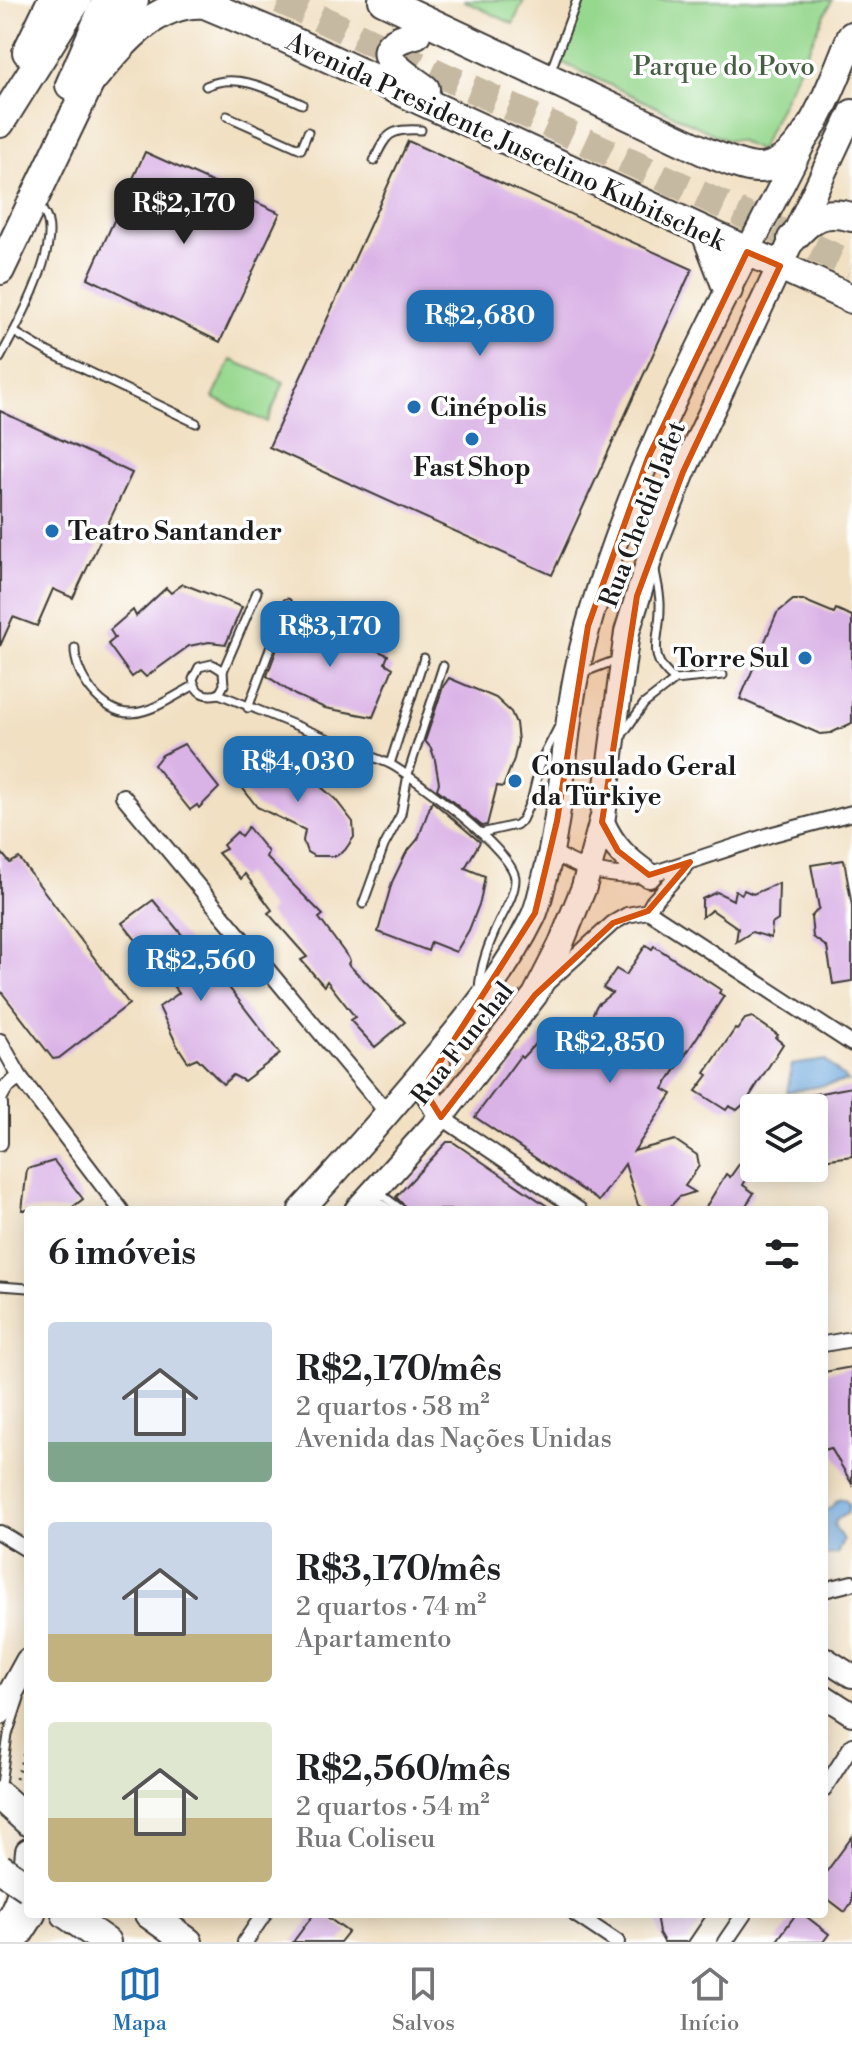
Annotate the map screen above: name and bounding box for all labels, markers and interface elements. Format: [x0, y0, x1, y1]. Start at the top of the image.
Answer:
street label: Avenida Presidente Juscelino Kubitschek [280, 25, 731, 259]
park label: Parque do Povo [633, 51, 815, 83]
pin: R$2,170 [110, 178, 258, 246]
text: R$2,170 [132, 188, 236, 220]
pin: R$2,680 [406, 290, 554, 358]
text: R$2,680 [425, 300, 535, 332]
place label: Cinépolis [430, 392, 547, 424]
marker: Cinépolis [405, 398, 423, 416]
street label: Rua Chedid Jafet [593, 417, 693, 612]
marker: Fast Shop [463, 430, 481, 448]
place label: Fast Shop [413, 452, 531, 484]
place label: Teatro Santander [68, 516, 282, 548]
marker: Teatro Santander [43, 522, 61, 540]
pin: R$3,170 [256, 601, 404, 669]
text: R$3,170 [278, 611, 382, 643]
place label: Torre Sul [673, 643, 789, 675]
marker: Torre Sul [796, 649, 814, 667]
pin: R$4,030 [224, 736, 372, 804]
text: R$4,030 [241, 746, 355, 778]
place label: Consulado Geral da Türkiye [531, 751, 737, 813]
marker: Consulado Geral da Türkiye [506, 772, 524, 790]
pin: R$2,560 [127, 935, 275, 1003]
text: R$2,560 [146, 945, 256, 977]
street label: Rua Funchal [405, 975, 521, 1112]
pin: R$2,850 [536, 1017, 684, 1085]
text: R$2,850 [555, 1027, 665, 1059]
map controls [740, 1094, 828, 1182]
button: layers [740, 1094, 828, 1182]
icon: filters [760, 1232, 804, 1276]
text: 6 imóveis [48, 1233, 196, 1275]
text: R$2,170/mês [296, 1349, 502, 1391]
icon: home [112, 1354, 208, 1450]
text: 2 quartos · 58 m² [296, 1391, 490, 1423]
text: Avenida das Nações Unidas [296, 1423, 612, 1455]
text: R$3,170/mês [296, 1549, 501, 1591]
icon: home [112, 1554, 208, 1650]
text: 2 quartos · 74 m² [296, 1591, 486, 1623]
text: Apartamento [296, 1623, 452, 1655]
text: R$2,560/mês [296, 1749, 511, 1791]
icon: home [112, 1754, 208, 1850]
text: 2 quartos · 54 m² [296, 1791, 490, 1823]
text: Rua Coliseu [296, 1823, 435, 1855]
tab: Mapa [113, 1962, 167, 2037]
tab: Salvos [392, 1962, 455, 2037]
tab: Início [680, 1962, 739, 2037]

